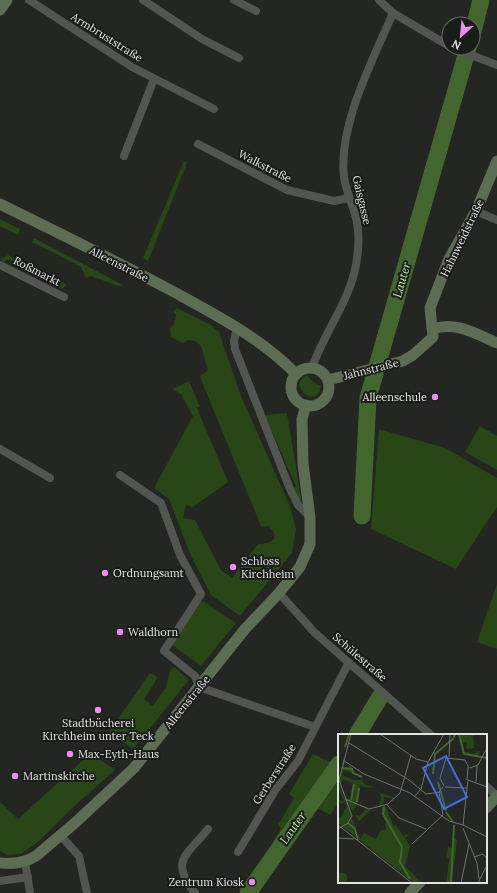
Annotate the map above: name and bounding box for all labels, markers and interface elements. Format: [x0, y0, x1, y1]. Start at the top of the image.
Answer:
street label: Armbruststraße [68, 9, 145, 65]
north arrow [441, 16, 481, 56]
text: N [449, 37, 463, 53]
street label: Walkstraße [236, 147, 294, 185]
street label: Gaisgasse [350, 174, 374, 226]
street label: Hahnweidstraße [437, 197, 487, 279]
street label: Alleenstraße [86, 243, 151, 285]
street label: Roßmarkt [11, 253, 64, 289]
water label: Lauter [389, 260, 414, 299]
street label: Jahnstraße [341, 355, 400, 383]
place label: Alleenschule [362, 390, 427, 404]
marker: Alleenschule [430, 392, 440, 402]
place label: Schloss Kirchheim [241, 554, 294, 581]
marker: Schloss Kirchheim [228, 562, 238, 572]
place label: Ordnungsamt [113, 566, 185, 580]
marker: Ordnungsamt [100, 568, 110, 578]
place label: Waldhorn [128, 625, 179, 639]
marker: Waldhorn [115, 627, 125, 637]
street label: Schülestraße [330, 630, 390, 684]
street label: Alleenstraße [161, 672, 213, 732]
marker: Stadtbücherei Kirchheim unter Teck [93, 705, 103, 715]
place label: Stadtbücherei Kirchheim unter Teck [42, 716, 154, 743]
inset map [338, 734, 487, 883]
street label: Gerberstraße [249, 741, 299, 807]
place label: Max-Eyth-Haus [78, 747, 159, 761]
marker: Max-Eyth-Haus [65, 749, 75, 759]
place label: Martinskirche [23, 769, 95, 783]
marker: Martinskirche [10, 771, 20, 781]
water label: Lauter [276, 808, 309, 847]
place label: Zentrum Kiosk [168, 875, 244, 889]
marker: Zentrum Kiosk [247, 877, 257, 887]

